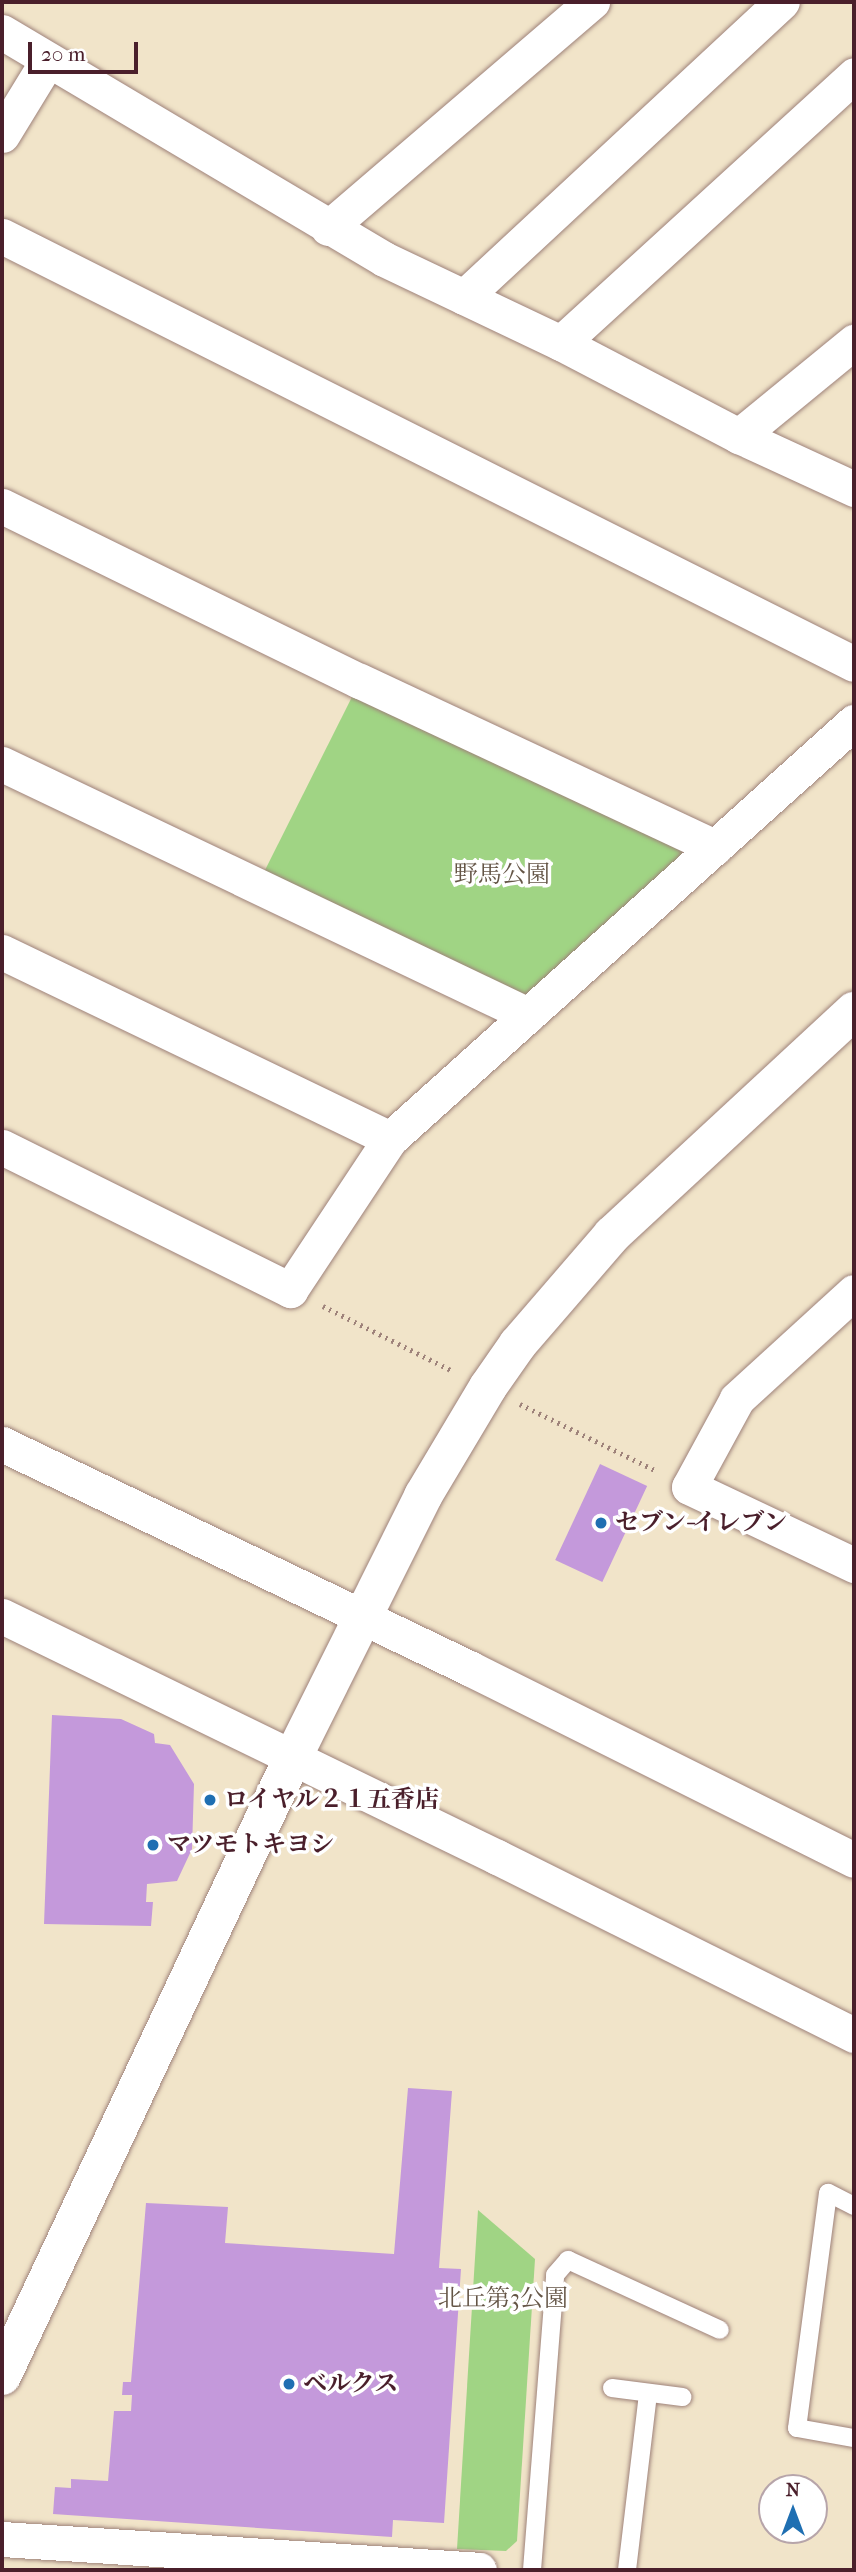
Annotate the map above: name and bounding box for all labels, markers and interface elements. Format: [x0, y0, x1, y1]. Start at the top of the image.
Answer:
scale bar [32, 28, 142, 72]
text: 20 m [41, 42, 85, 66]
park label: 野馬公園 [454, 861, 550, 889]
place label: セブン-イレブン [615, 1509, 789, 1537]
marker: セブン-イレブン [593, 1515, 609, 1531]
place label: ロイヤル２１五香店 [224, 1786, 440, 1814]
marker: ロイヤル２１五香店 [202, 1792, 218, 1808]
place label: マツモトキヨシ [167, 1831, 335, 1859]
marker: マツモトキヨシ [145, 1837, 161, 1853]
park label: 北丘第3公園 [438, 2285, 568, 2313]
place label: ベルクス [303, 2370, 399, 2398]
marker: ベルクス [281, 2376, 297, 2392]
north arrow [758, 2474, 828, 2544]
text: N [786, 2479, 800, 2501]

